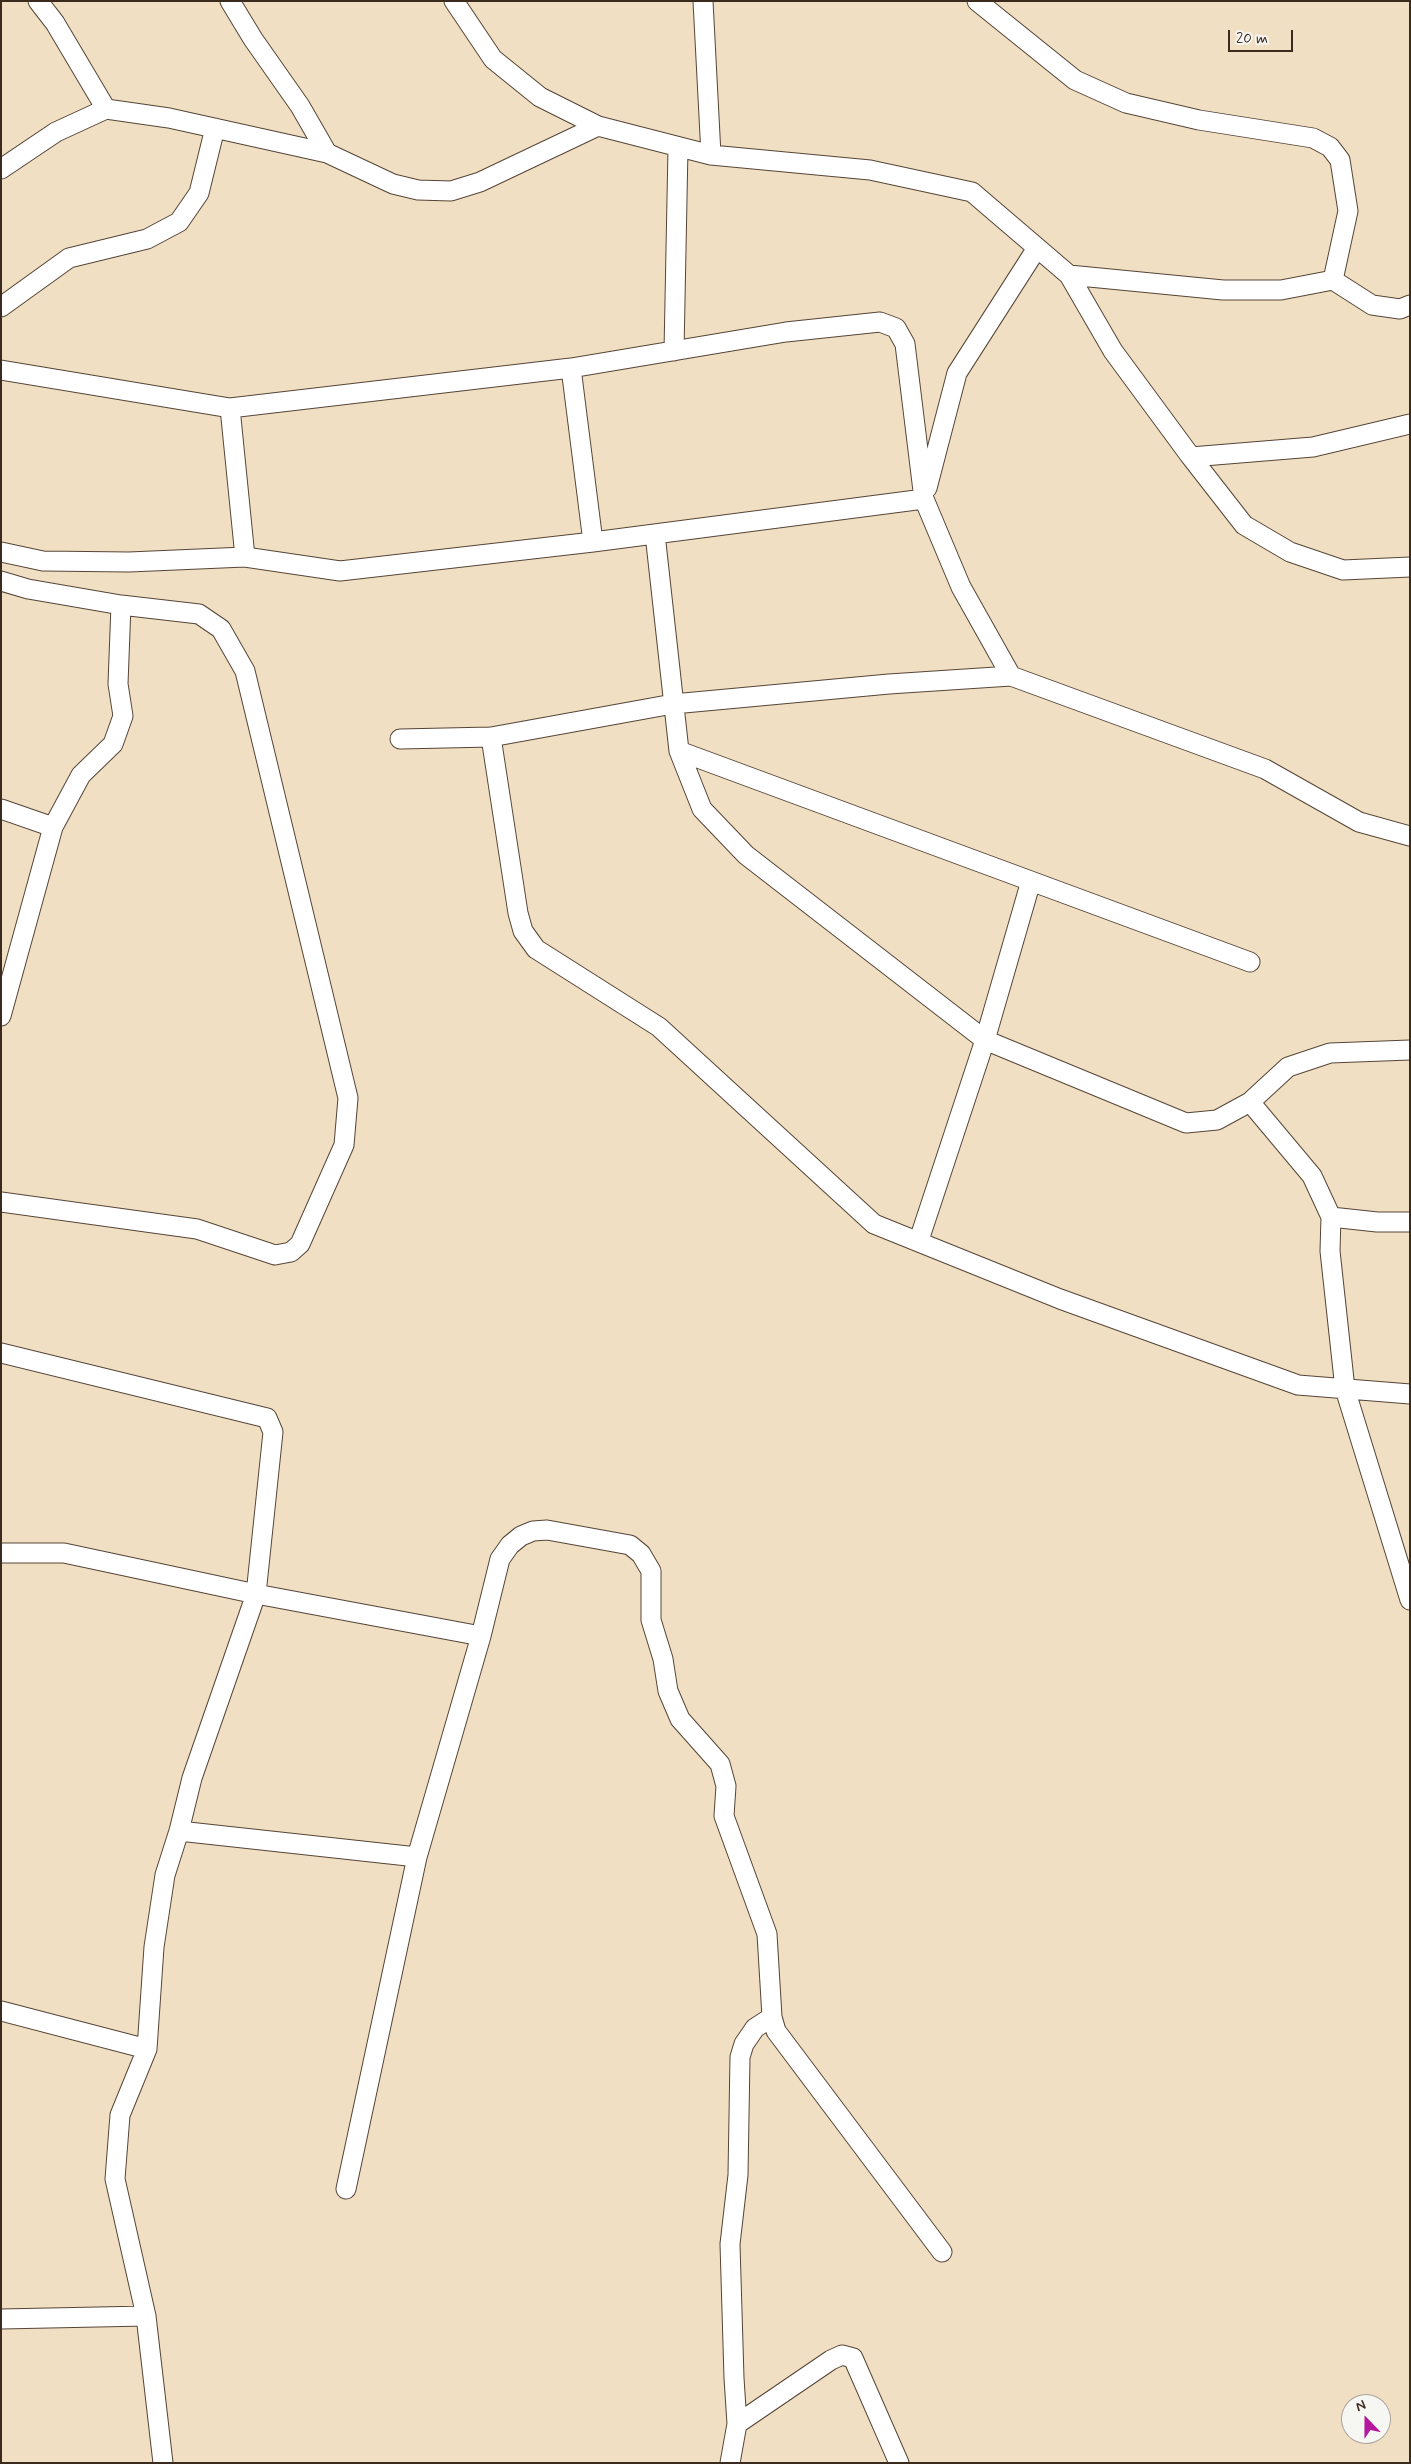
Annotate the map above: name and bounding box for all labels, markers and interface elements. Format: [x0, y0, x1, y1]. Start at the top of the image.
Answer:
scale bar [1231, 20, 1296, 52]
text: 20 m [1236, 29, 1268, 49]
north arrow [1341, 2394, 1391, 2444]
text: N [1353, 2396, 1368, 2416]

